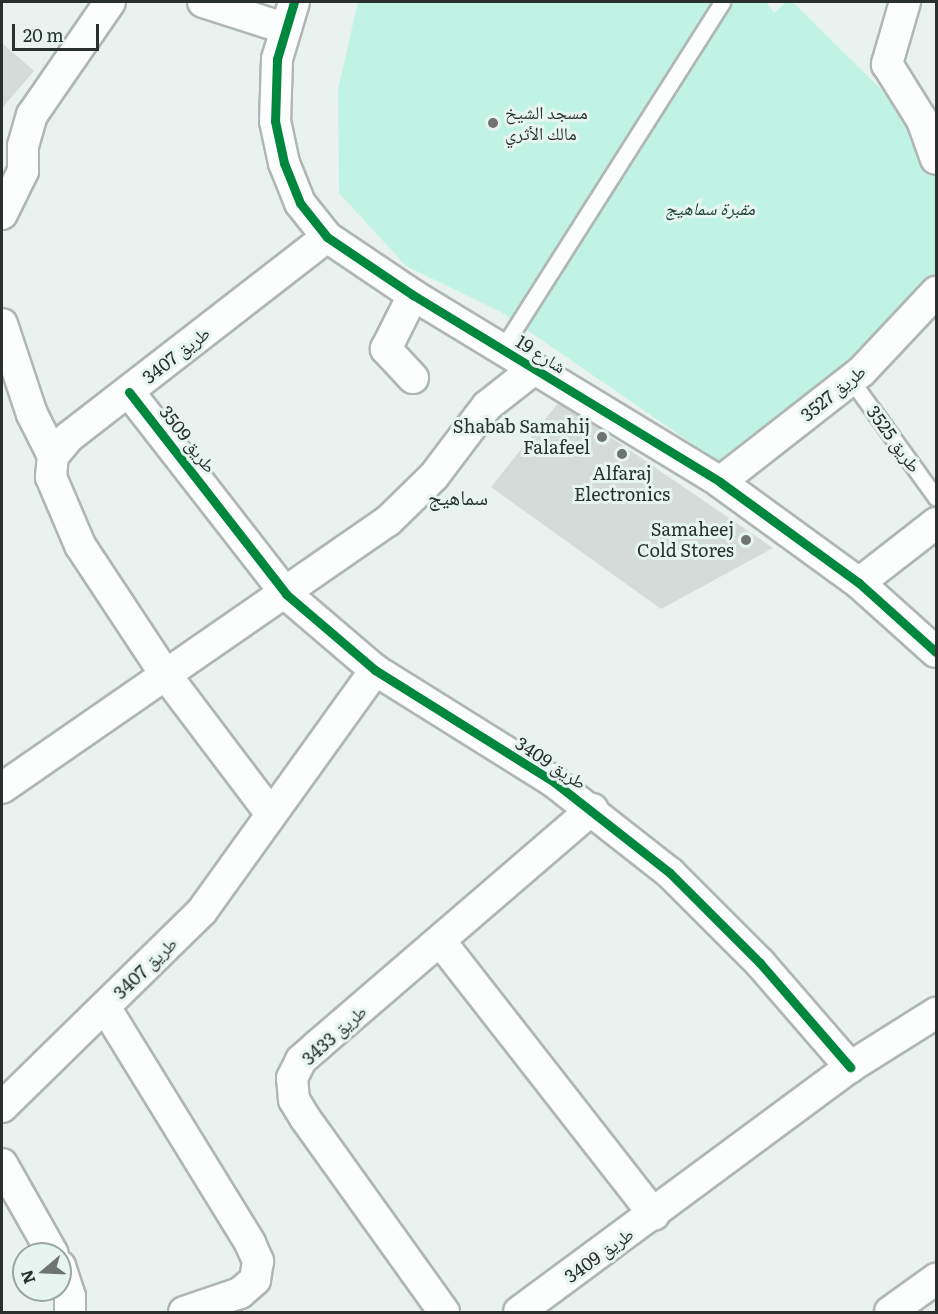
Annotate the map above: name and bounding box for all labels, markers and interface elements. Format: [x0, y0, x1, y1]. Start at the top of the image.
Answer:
scale bar [15, 12, 102, 50]
text: 20 m [23, 21, 64, 48]
place label: مسجد الشيخ مالك الأثري [505, 102, 588, 144]
marker: مسجد الشيخ مالك الأثري [486, 116, 500, 130]
park label: مقبرة سماهيج [665, 197, 755, 219]
street label: طريق 3407 [138, 322, 214, 388]
street label: شارع 19 [512, 330, 570, 378]
street label: طريق 3527 [796, 360, 870, 426]
street label: طريق 3509 [155, 401, 221, 477]
street label: طريق 3525 [863, 401, 925, 477]
place label: Shabab Samahij Falafeel [453, 416, 590, 458]
marker: Shabab Samahij Falafeel [595, 430, 609, 444]
marker: Alfaraj Electronics [615, 447, 629, 461]
place label: Alfaraj Electronics [574, 463, 670, 506]
district label: سماهيج [428, 483, 488, 509]
place label: Samaheej Cold Stores [637, 519, 734, 562]
marker: Samaheej Cold Stores [739, 533, 753, 547]
street label: طريق 3409 [512, 732, 590, 794]
street label: طريق 3407 [109, 933, 181, 1003]
street label: طريق 3433 [297, 1001, 371, 1069]
street label: طريق 3409 [560, 1223, 638, 1287]
north arrow [12, 1242, 72, 1302]
text: N [13, 1267, 40, 1287]

